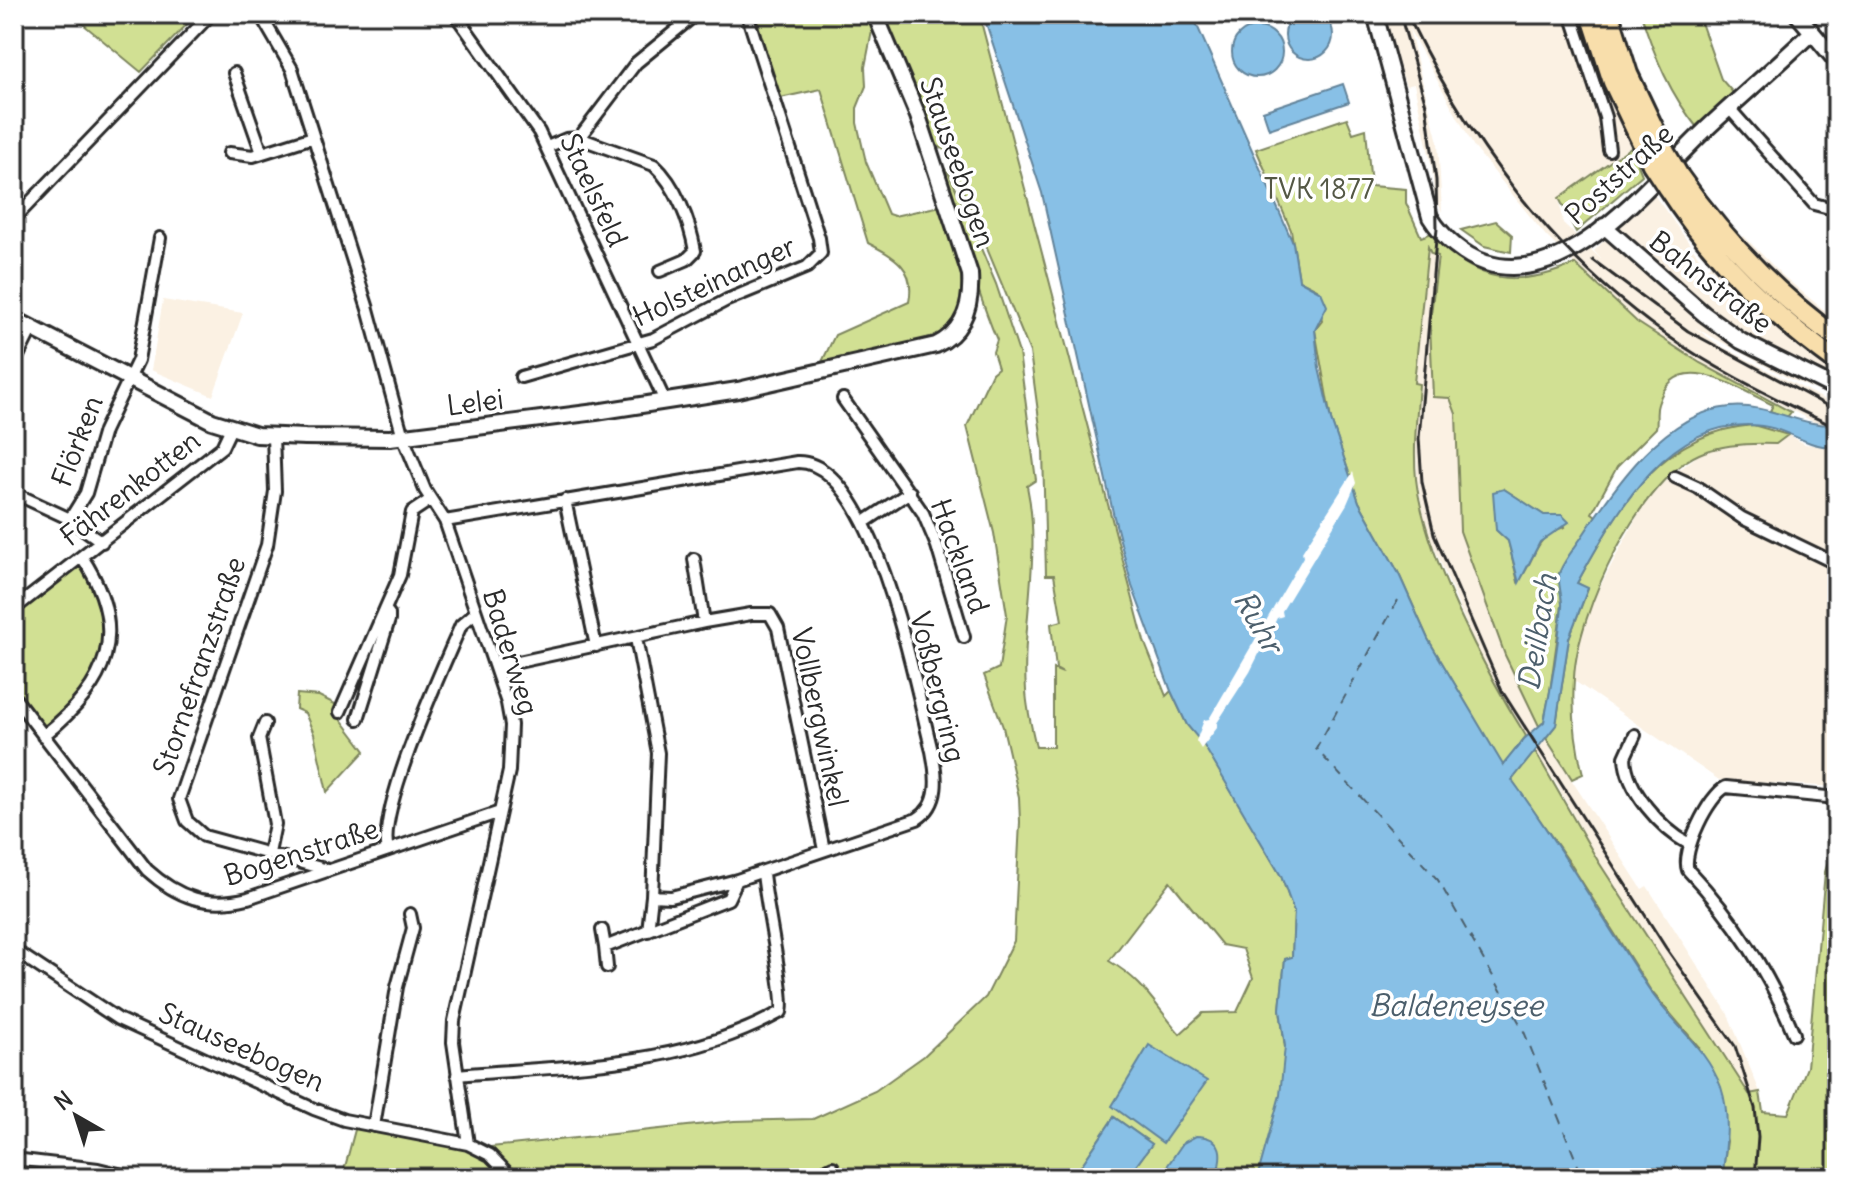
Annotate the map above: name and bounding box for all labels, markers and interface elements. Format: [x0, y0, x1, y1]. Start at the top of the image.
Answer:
street label: Stauseebogen [912, 72, 1004, 252]
street label: Poststraße [1557, 116, 1681, 232]
street label: Staelsfeld [552, 128, 636, 252]
park label: TVK 1877 [1264, 171, 1375, 207]
street label: Bahnstraße [1642, 223, 1780, 341]
street label: Holsteinanger [627, 228, 801, 334]
street label: Lelei [444, 381, 506, 423]
street label: Flörken [43, 390, 111, 492]
street label: Fährenkotten [53, 422, 207, 554]
street label: Hackland [923, 494, 997, 618]
street label: Stornefranzstraße [145, 552, 253, 780]
water label: Deilbach [1509, 570, 1565, 693]
water label: Ruhr [1226, 583, 1294, 663]
street label: Baderweg [475, 585, 547, 719]
street label: Voßbergring [902, 608, 974, 766]
street label: Vollbergwinkel [783, 624, 857, 810]
street label: Bogenstraße [219, 810, 383, 894]
water label: Baldeneysee [1369, 986, 1545, 1024]
street label: Stauseebogen [153, 994, 331, 1100]
north arrow [36, 1076, 116, 1156]
text: N [49, 1085, 78, 1116]

